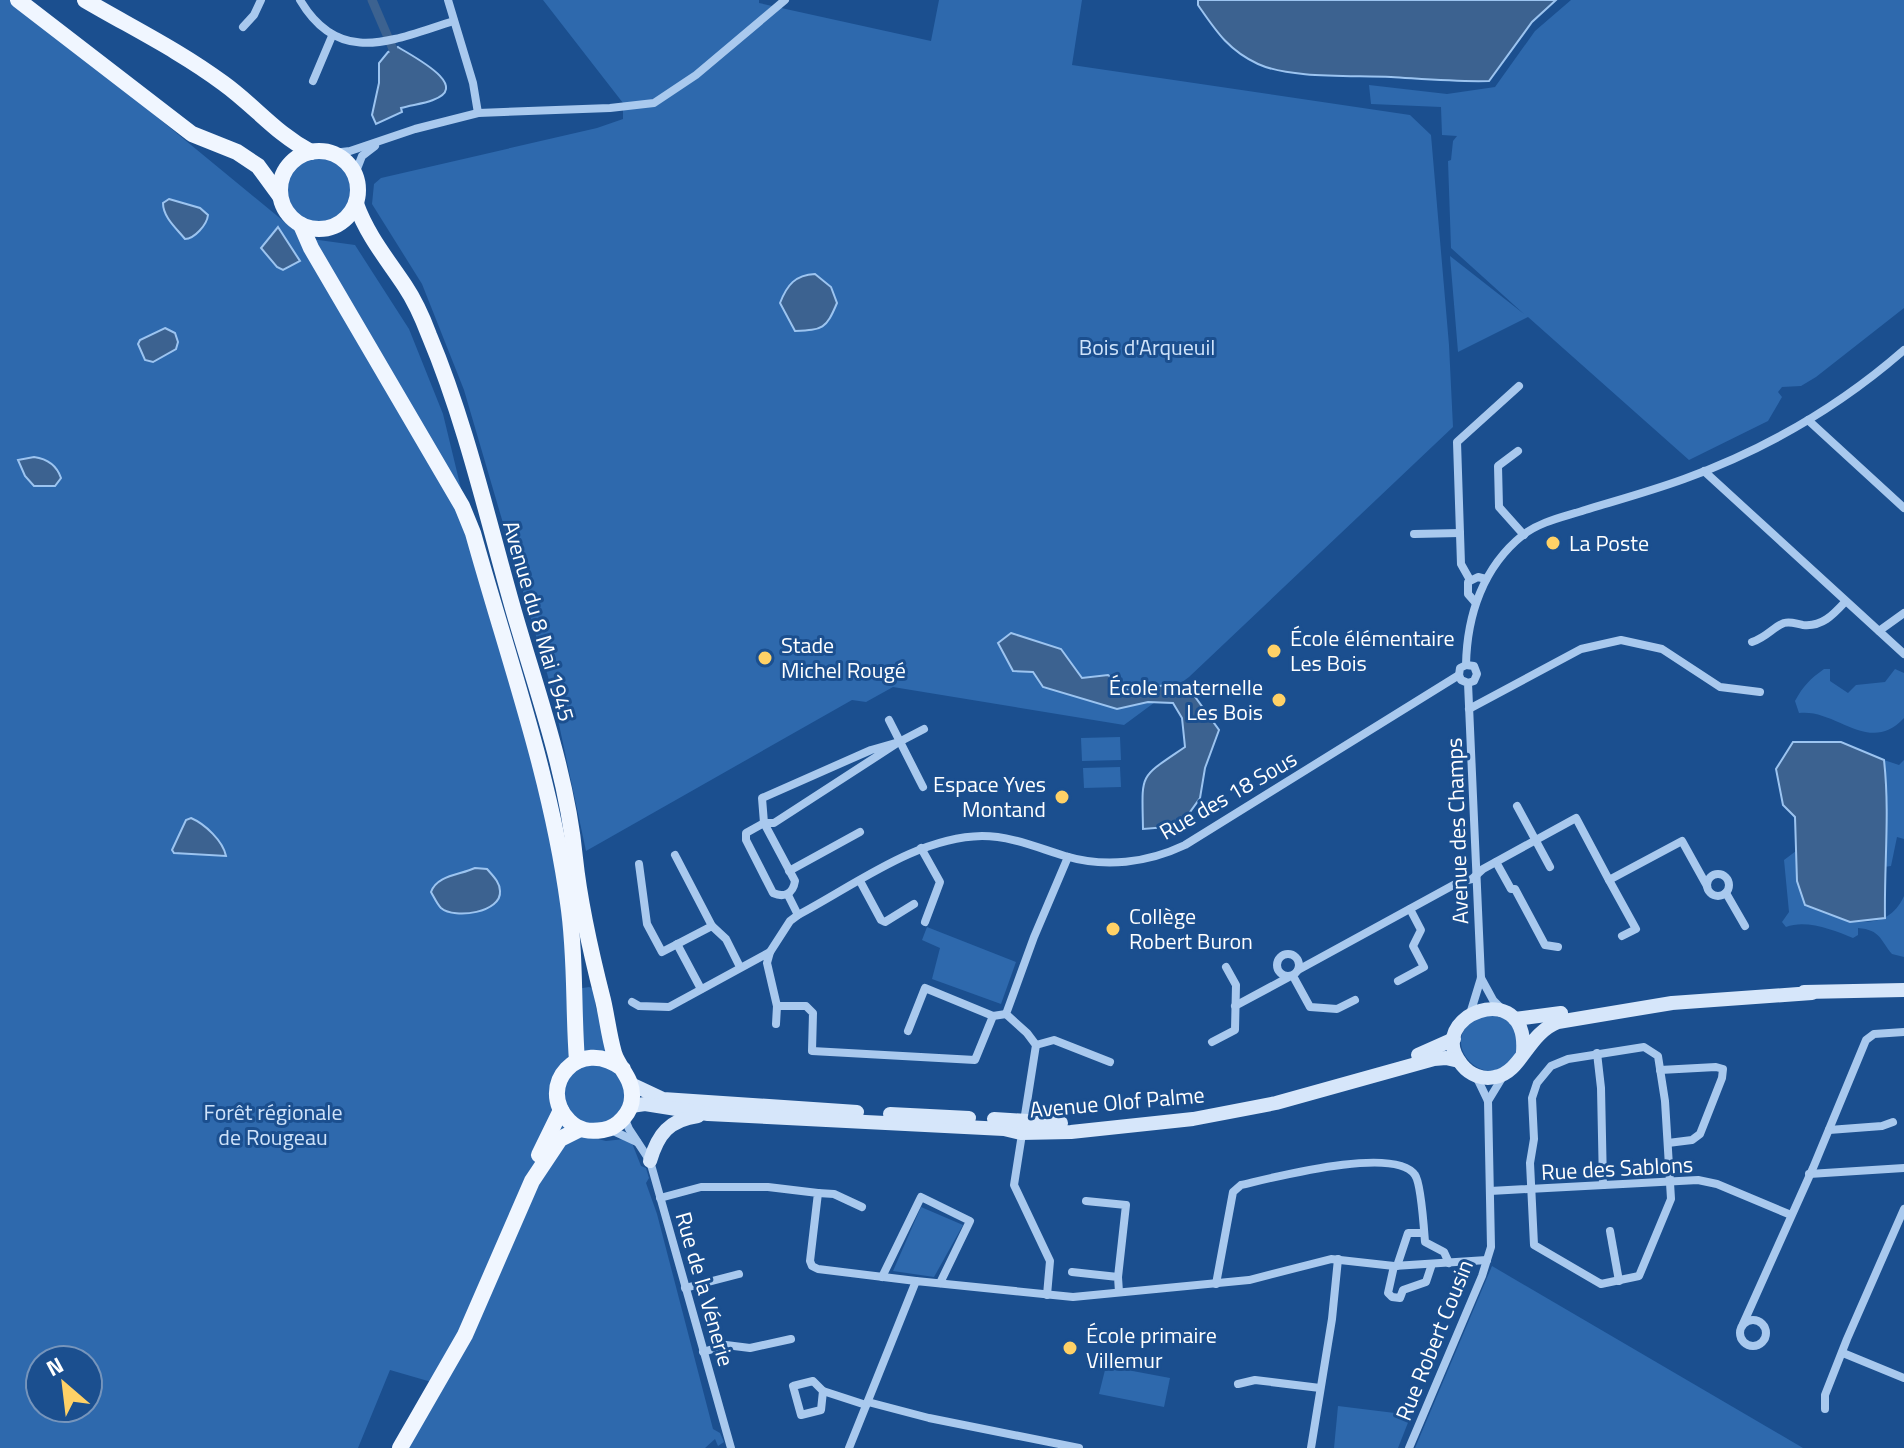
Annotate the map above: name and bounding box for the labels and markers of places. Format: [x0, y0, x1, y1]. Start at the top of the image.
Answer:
place label: La Poste [1569, 526, 1649, 560]
marker: La Poste [1544, 534, 1562, 552]
place label: École élémentaire Les Bois [1290, 621, 1455, 680]
place label: Stade Michel Rougé [781, 628, 906, 687]
marker: École élémentaire Les Bois [1265, 642, 1283, 660]
marker: Stade Michel Rougé [756, 649, 774, 667]
place label: École maternelle Les Bois [1109, 670, 1263, 729]
marker: École maternelle Les Bois [1270, 691, 1288, 709]
place label: Espace Yves Montand [933, 767, 1046, 826]
marker: Espace Yves Montand [1053, 788, 1071, 806]
place label: Collège Robert Buron [1129, 899, 1253, 958]
marker: Collège Robert Buron [1104, 920, 1122, 938]
place label: École primaire Villemur [1086, 1318, 1217, 1377]
marker: École primaire Villemur [1061, 1339, 1079, 1357]

